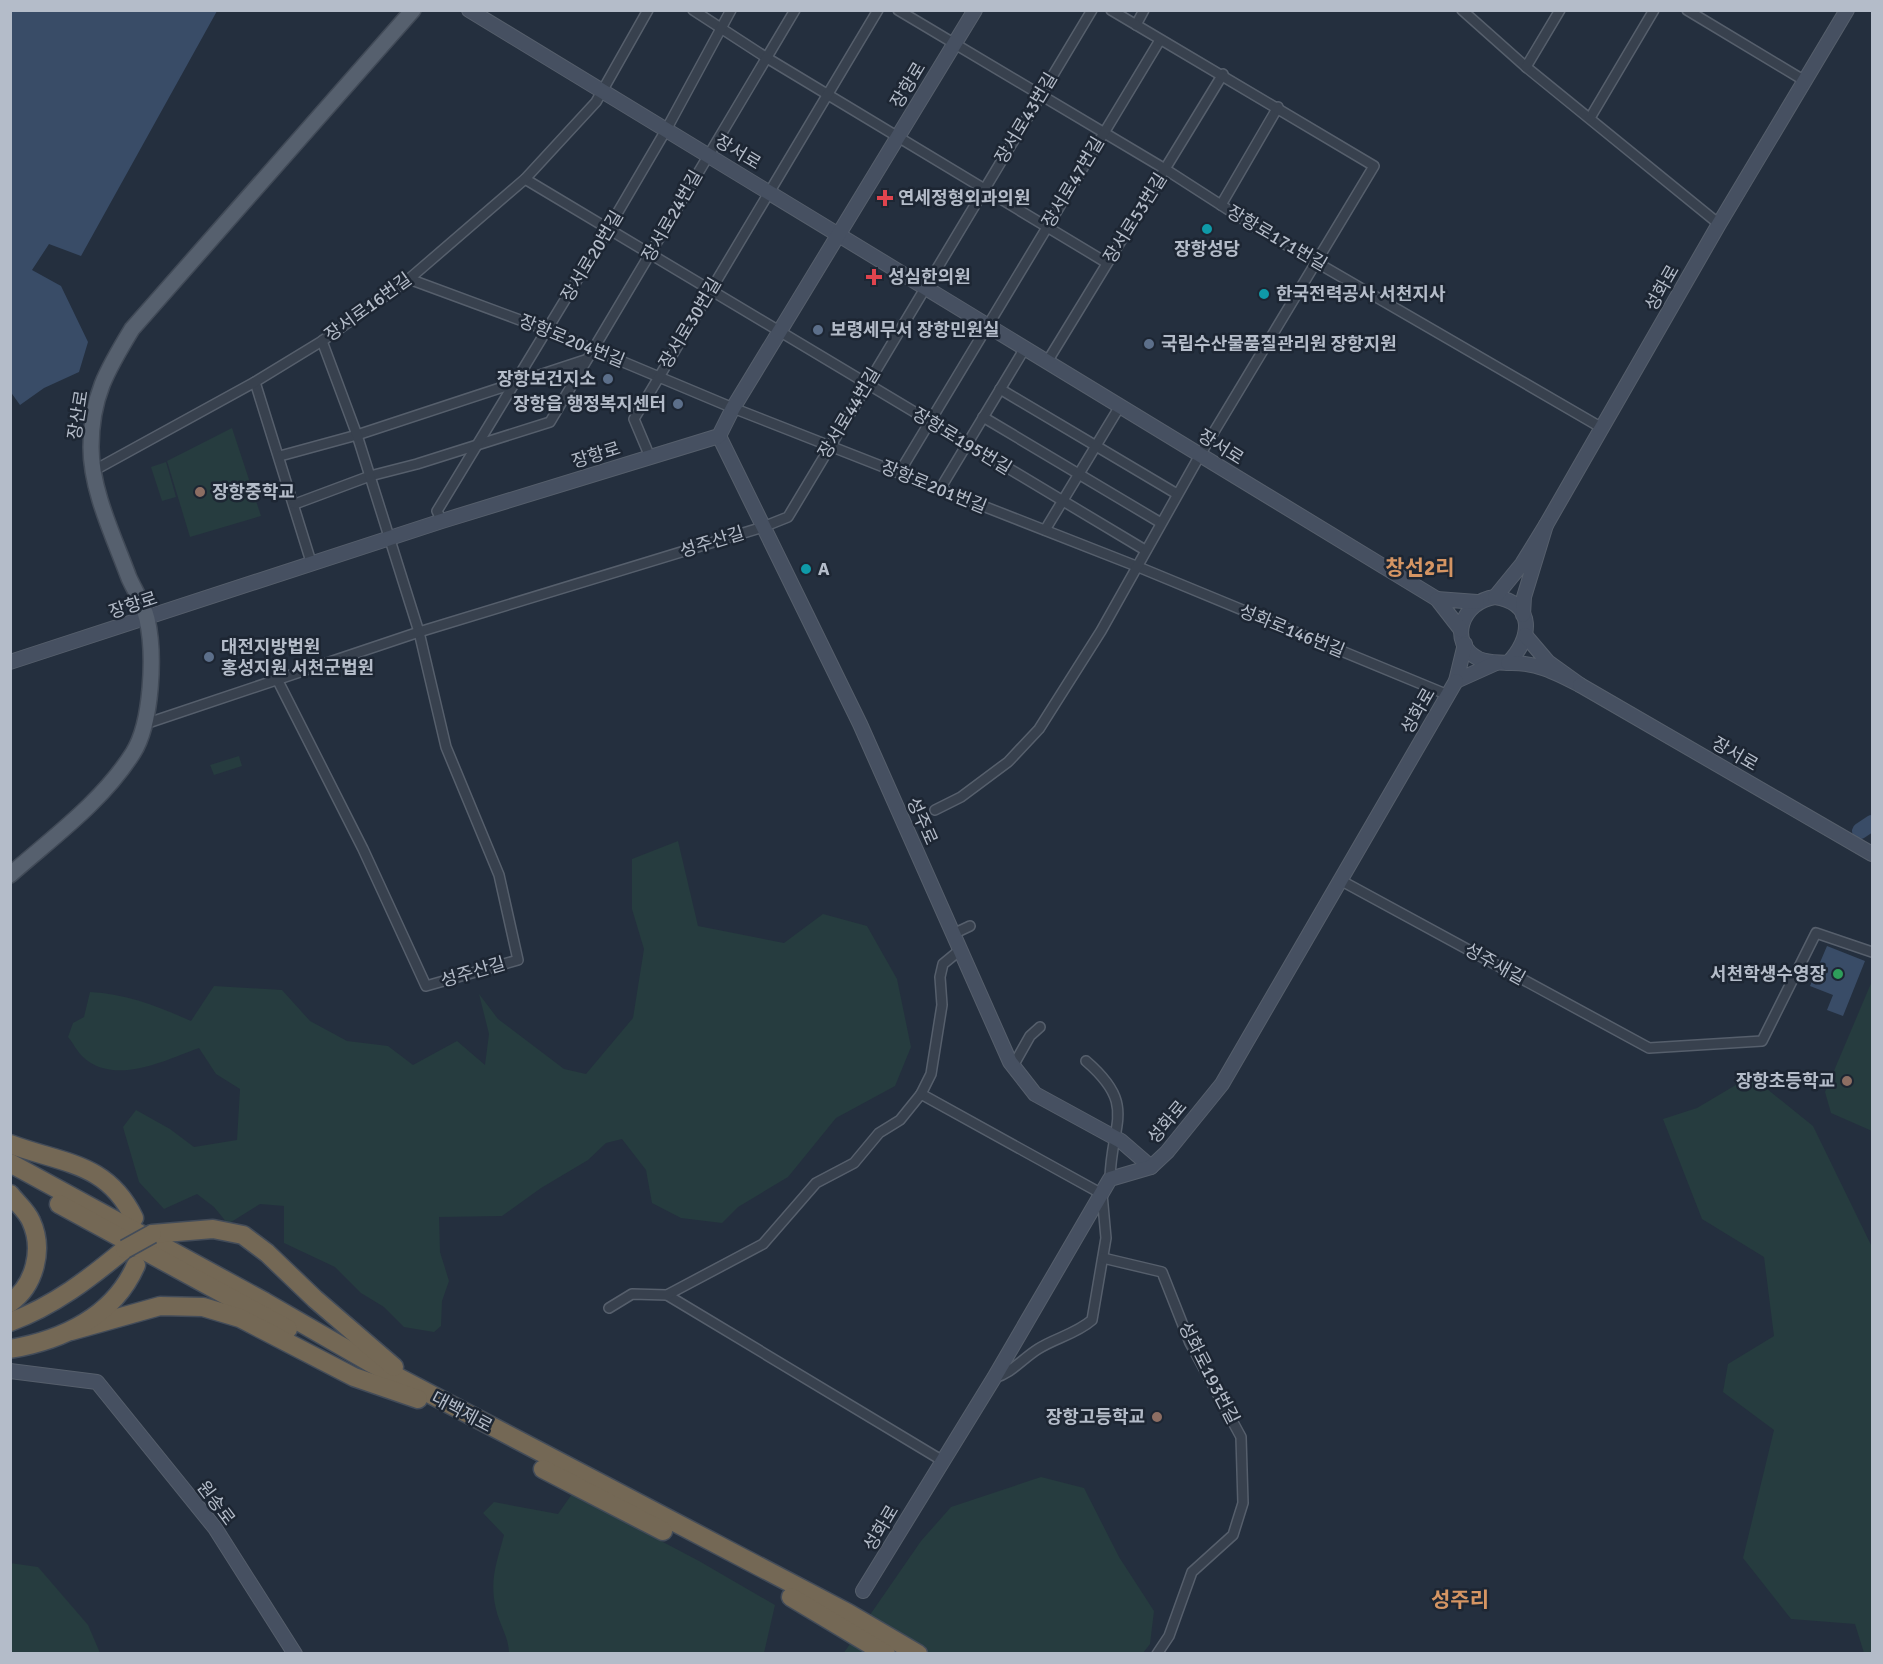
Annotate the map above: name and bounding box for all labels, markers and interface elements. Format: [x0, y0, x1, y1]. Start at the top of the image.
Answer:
street label: 장항로 [886, 58, 930, 112]
street label: 장서로43번길 [990, 69, 1062, 167]
street label: 장서로 [711, 130, 765, 174]
street label: 장서로47번길 [1037, 133, 1109, 231]
street label: 장서로24번길 [637, 166, 707, 266]
street label: 장서로53번길 [1099, 169, 1171, 267]
place label: 연세정형외과의원 [898, 187, 1030, 209]
marker: 연세정형외과의원 [876, 189, 894, 207]
street label: 장항로171번길 [1223, 200, 1331, 276]
street label: 장서로20번길 [556, 207, 628, 305]
marker: 장항성당 [1200, 222, 1214, 236]
place label: 장항성당 [1174, 238, 1240, 260]
street label: 성화로 [1640, 261, 1684, 315]
place label: 성심한의원 [888, 266, 971, 288]
street label: 장서로16번길 [320, 268, 416, 346]
marker: 성심한의원 [865, 268, 883, 286]
street label: 장서로30번길 [654, 274, 726, 372]
place label: 한국전력공사 서천지사 [1276, 283, 1446, 305]
marker: 한국전력공사 서천지사 [1257, 287, 1271, 301]
street label: 장항로204번길 [516, 310, 628, 372]
place label: 보령세무서 장항민원실 [830, 319, 1000, 341]
marker: 보령세무서 장항민원실 [811, 323, 825, 337]
place label: 국립수산물품질관리원 장항지원 [1161, 333, 1397, 355]
marker: 국립수산물품질관리원 장항지원 [1142, 337, 1156, 351]
street label: 장서로44번길 [813, 364, 885, 462]
place label: 장항보건지소 [497, 368, 596, 390]
marker: 장항보건지소 [601, 372, 615, 386]
street label: 장산로 [63, 389, 93, 441]
place label: 장항읍 행정복지센터 [513, 393, 666, 415]
marker: 장항읍 행정복지센터 [671, 397, 685, 411]
street label: 장항로195번길 [908, 403, 1016, 479]
street label: 장서로 [1194, 425, 1248, 469]
street label: 장항로 [569, 437, 623, 473]
street label: 장항로201번길 [878, 456, 990, 518]
place label: 장항중학교 [212, 481, 295, 503]
marker: 장항중학교 [193, 485, 207, 499]
street label: 성주산길 [677, 522, 747, 562]
district label: 창선2리 [1385, 555, 1455, 581]
place label: A [818, 558, 830, 580]
marker: A [799, 562, 813, 576]
street label: 장항로 [106, 587, 160, 623]
street label: 성화로146번길 [1236, 600, 1348, 662]
place label: 대전지방법원 홍성지원 서천군법원 [221, 636, 374, 679]
marker: 대전지방법원 홍성지원 서천군법원 [202, 650, 216, 664]
street label: 성화로 [1396, 684, 1440, 738]
street label: 장서로 [1708, 732, 1762, 776]
street label: 성주로 [902, 794, 942, 848]
street label: 성주새길 [1461, 938, 1529, 990]
street label: 성주산길 [438, 952, 508, 992]
place label: 서천학생수영장 [1710, 963, 1826, 985]
marker: 서천학생수영장 [1831, 967, 1845, 981]
place label: 장항초등학교 [1736, 1070, 1835, 1092]
marker: 장항초등학교 [1840, 1074, 1854, 1088]
street label: 성화로 [1143, 1096, 1191, 1148]
street label: 성화로193번길 [1174, 1318, 1244, 1428]
street label: 대백제로 [428, 1387, 496, 1437]
place label: 장항고등학교 [1046, 1406, 1145, 1428]
marker: 장항고등학교 [1150, 1410, 1164, 1424]
street label: 원송로 [192, 1477, 240, 1529]
street label: 성화로 [859, 1501, 903, 1555]
district label: 성주리 [1431, 1587, 1489, 1613]

